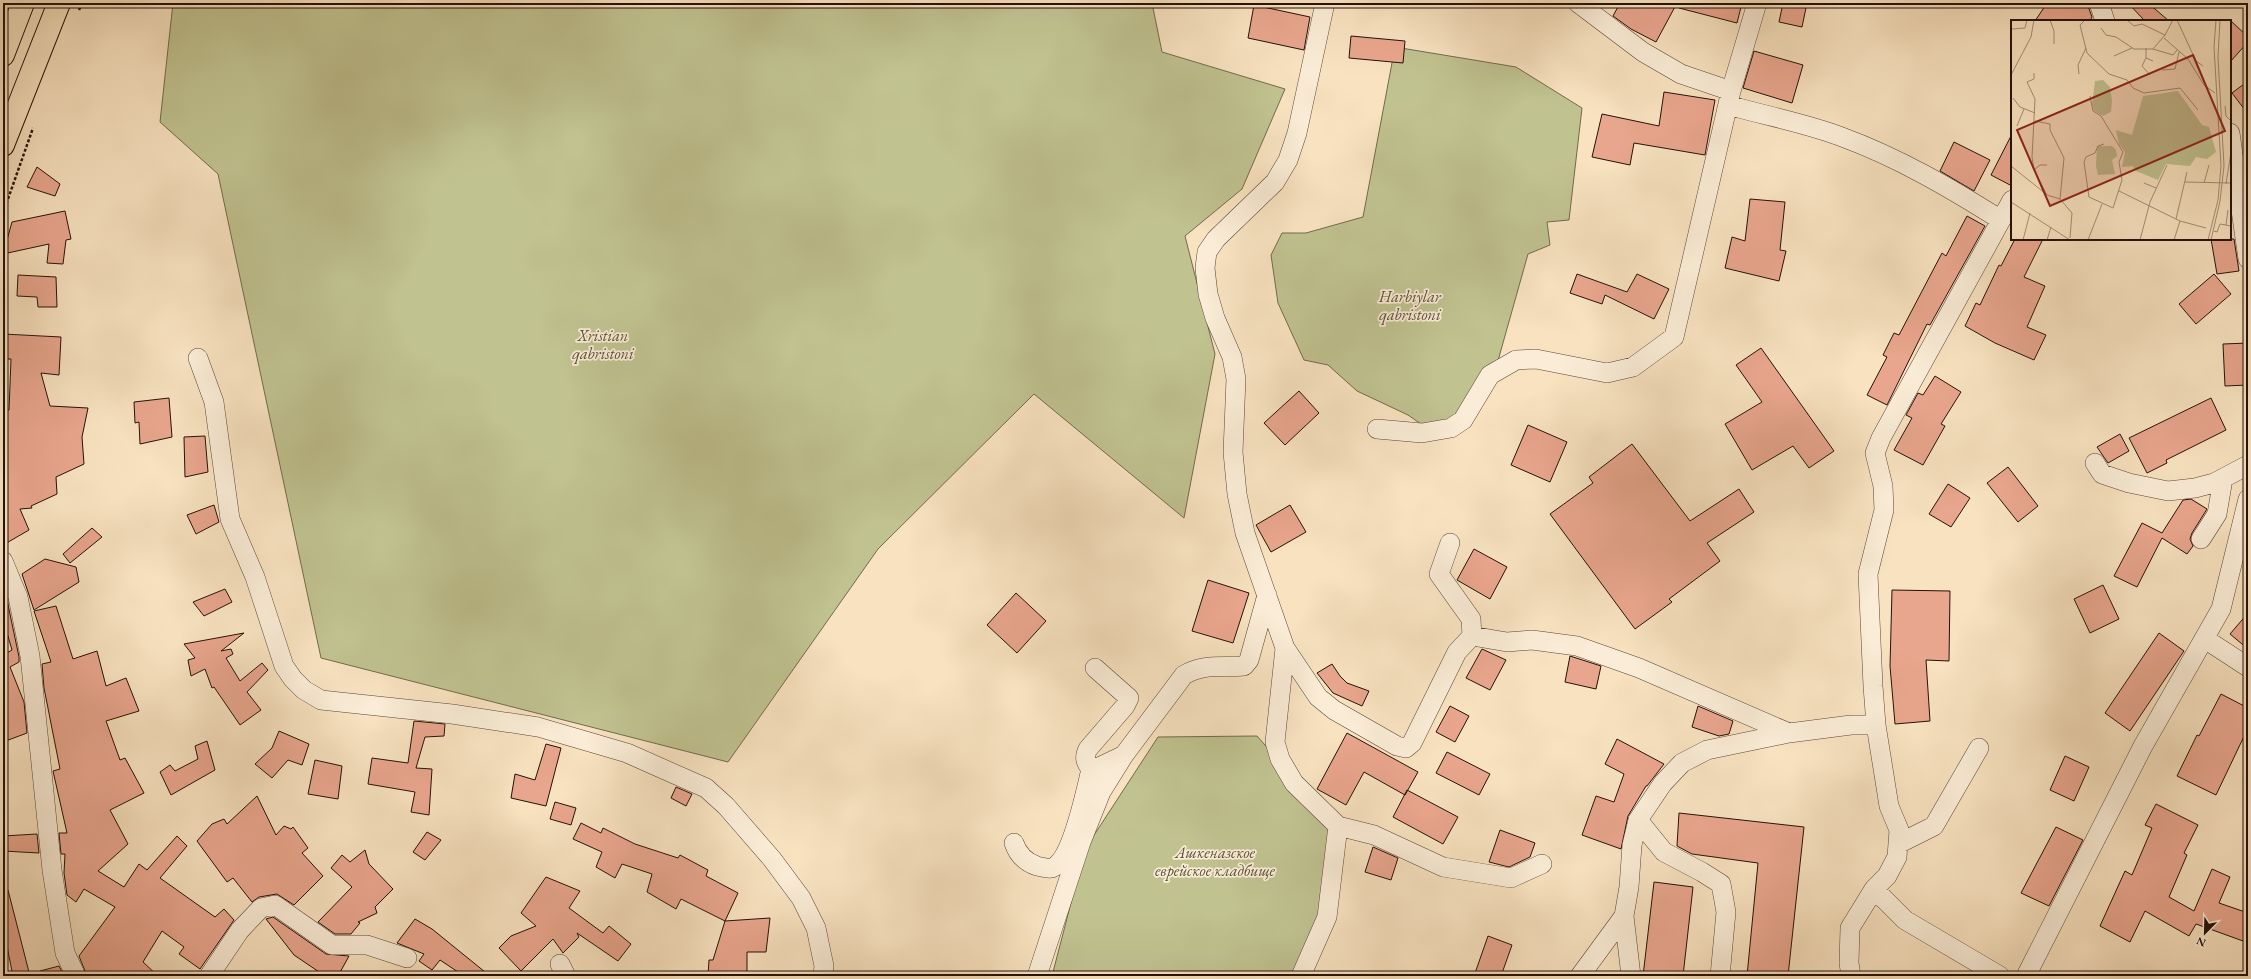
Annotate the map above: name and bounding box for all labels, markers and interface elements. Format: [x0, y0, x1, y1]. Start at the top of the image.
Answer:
inset map [2011, 20, 2231, 240]
park label: Harbiylar qabristoni [1378, 286, 1442, 326]
park label: Xristian qabristoni [572, 325, 635, 365]
park label: Ашкеназское еврейское кладбище [1155, 842, 1275, 881]
north arrow [2185, 913, 2225, 953]
text: N [2194, 934, 2208, 950]

